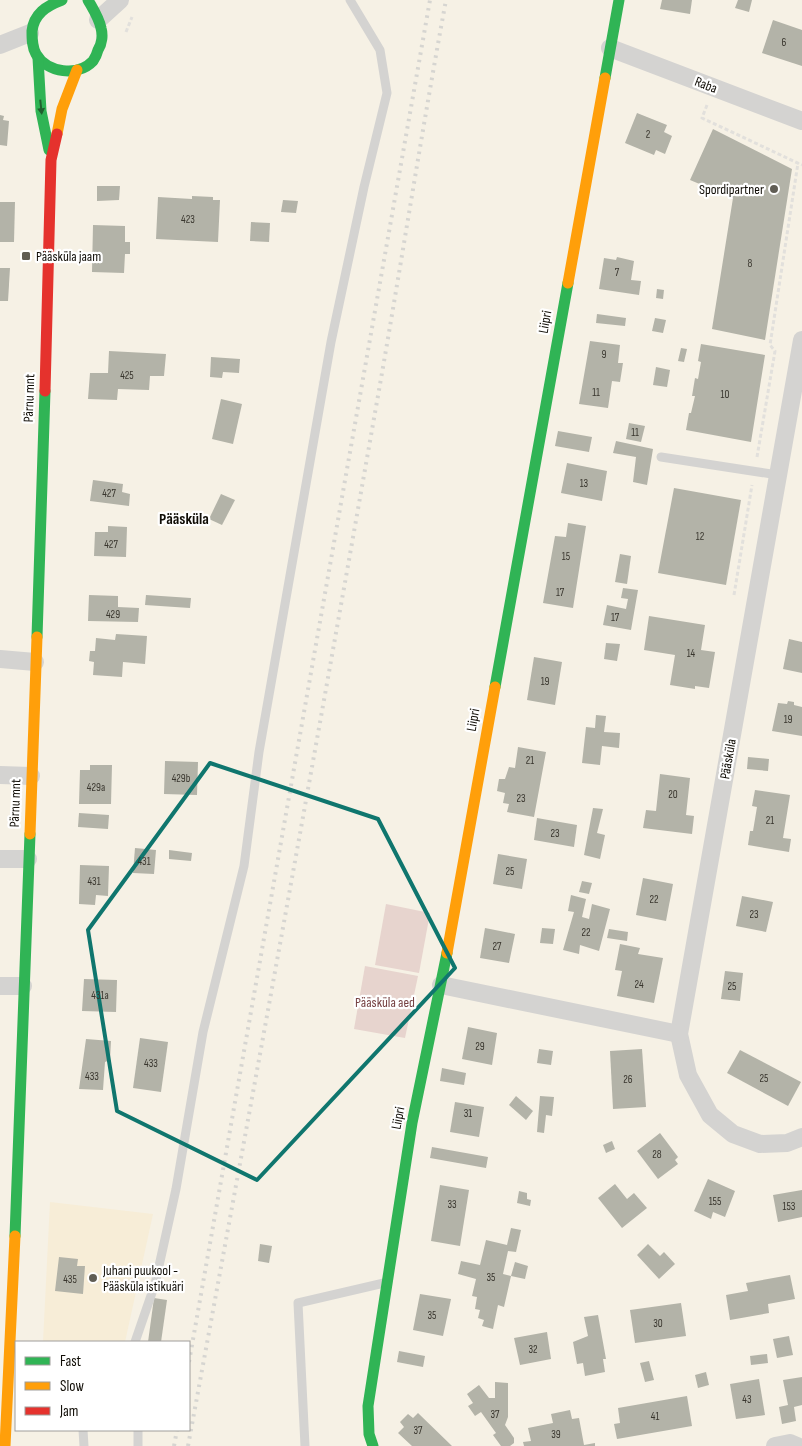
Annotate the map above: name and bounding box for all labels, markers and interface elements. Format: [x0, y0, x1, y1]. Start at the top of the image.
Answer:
house number: 6 [782, 36, 787, 49]
street label: Raba [692, 73, 720, 97]
one-way arrow [38, 99, 46, 115]
house number: 2 [646, 128, 651, 141]
place label: Spordipartner [699, 181, 764, 198]
marker: Spordipartner [768, 183, 780, 195]
house number: 423 [181, 213, 195, 226]
place label: Pääsküla jaam [36, 248, 101, 265]
marker: Pääsküla jaam [20, 250, 32, 262]
house number: 8 [748, 257, 753, 270]
house number: 7 [615, 266, 620, 279]
street label: Liipri [535, 309, 555, 335]
house number: 9 [602, 348, 607, 361]
house number: 425 [120, 369, 134, 382]
street label: Pärnu mnt [20, 373, 38, 423]
house number: 11 [592, 386, 600, 399]
house number: 10 [721, 388, 729, 401]
house number: 11 [631, 426, 639, 439]
house number: 13 [580, 477, 589, 490]
house number: 427 [102, 487, 116, 500]
district label: Pääsküla [159, 510, 209, 529]
house number: 12 [696, 530, 705, 543]
house number: 427 [104, 538, 118, 551]
house number: 15 [562, 550, 570, 563]
house number: 17 [556, 586, 565, 599]
house number: 429 [106, 608, 120, 621]
house number: 17 [611, 611, 620, 624]
house number: 14 [687, 647, 696, 660]
house number: 19 [541, 675, 549, 688]
street label: Liipri [463, 707, 483, 733]
house number: 19 [784, 713, 792, 726]
street label: Pääsküla [716, 737, 740, 781]
house number: 21 [526, 754, 534, 767]
house number: 429b [172, 772, 191, 785]
street label: Pärnu mnt [6, 778, 24, 828]
house number: 429a [87, 781, 105, 794]
house number: 20 [668, 788, 678, 801]
house number: 23 [516, 792, 526, 805]
house number: 21 [766, 814, 774, 827]
house number: 23 [550, 827, 560, 840]
house number: 431 [137, 855, 151, 868]
house number: 25 [506, 865, 514, 878]
house number: 431 [87, 875, 101, 888]
house number: 22 [649, 893, 659, 906]
house number: 23 [749, 908, 759, 921]
house number: 22 [581, 926, 591, 939]
house number: 27 [493, 940, 502, 953]
house number: 24 [634, 978, 644, 991]
house number: 25 [728, 980, 736, 993]
house number: 431a [91, 989, 109, 1002]
park label: Pääsküla aed [355, 994, 415, 1011]
house number: 29 [475, 1040, 485, 1053]
house number: 433 [144, 1057, 158, 1070]
house number: 433 [85, 1070, 99, 1083]
house number: 25 [760, 1072, 768, 1085]
house number: 26 [623, 1073, 633, 1086]
street label: Liipri [387, 1105, 409, 1131]
house number: 31 [464, 1107, 472, 1120]
house number: 28 [652, 1148, 662, 1161]
house number: 155 [709, 1195, 721, 1208]
house number: 33 [447, 1198, 457, 1211]
house number: 153 [783, 1200, 796, 1213]
place label: Juhani puukool - Pääsküla istikuäri [102, 1262, 184, 1295]
house number: 35 [486, 1271, 496, 1284]
marker: Juhani puukool - Pääsküla istikuäri [87, 1272, 99, 1284]
house number: 435 [63, 1273, 77, 1286]
house number: 35 [427, 1309, 437, 1322]
house number: 30 [653, 1317, 663, 1330]
legend [15, 1341, 190, 1431]
house number: 32 [528, 1343, 538, 1356]
text: Fast [60, 1352, 82, 1371]
text: Slow [60, 1377, 84, 1396]
house number: 43 [742, 1393, 752, 1406]
text: Jam [59, 1402, 78, 1421]
house number: 37 [490, 1408, 500, 1421]
house number: 41 [651, 1410, 659, 1423]
house number: 37 [413, 1424, 423, 1437]
house number: 39 [551, 1428, 561, 1441]

